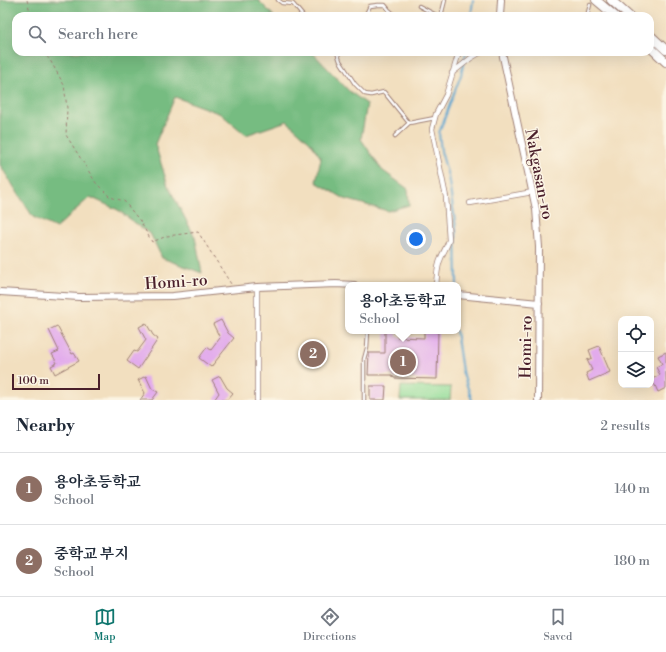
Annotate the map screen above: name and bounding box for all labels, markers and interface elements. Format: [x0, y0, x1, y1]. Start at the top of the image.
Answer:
search box [12, 12, 654, 56]
icon: search [26, 23, 48, 45]
text: Search here [58, 25, 138, 44]
street label: Nakgasan-ro [520, 127, 558, 221]
your location [406, 229, 426, 249]
street label: Homi-ro [144, 270, 208, 294]
popup [345, 282, 461, 334]
text: 용아초등학교 [360, 292, 446, 311]
text: School [360, 311, 400, 327]
street label: Homi-ro [515, 315, 537, 379]
map controls [618, 316, 654, 388]
button: locate [618, 316, 654, 352]
pin: 2 [300, 339, 326, 369]
pin: 1 [390, 347, 416, 377]
button: layers [618, 352, 654, 388]
scale bar [12, 372, 100, 391]
text: 100 m [18, 374, 49, 388]
text: Nearby [16, 415, 75, 437]
text: 2 results [601, 418, 650, 434]
text: 용아초등학교 [54, 473, 141, 492]
text: 1 [26, 481, 32, 497]
text: 140 m [614, 481, 650, 497]
text: School [54, 492, 94, 508]
text: 중학교 부지 [54, 545, 129, 564]
text: 2 [25, 553, 33, 569]
text: 180 m [614, 553, 650, 569]
text: School [54, 564, 94, 580]
tab: Map [94, 606, 116, 644]
tab: Directions [303, 606, 356, 644]
tab: Saved [543, 606, 572, 644]

